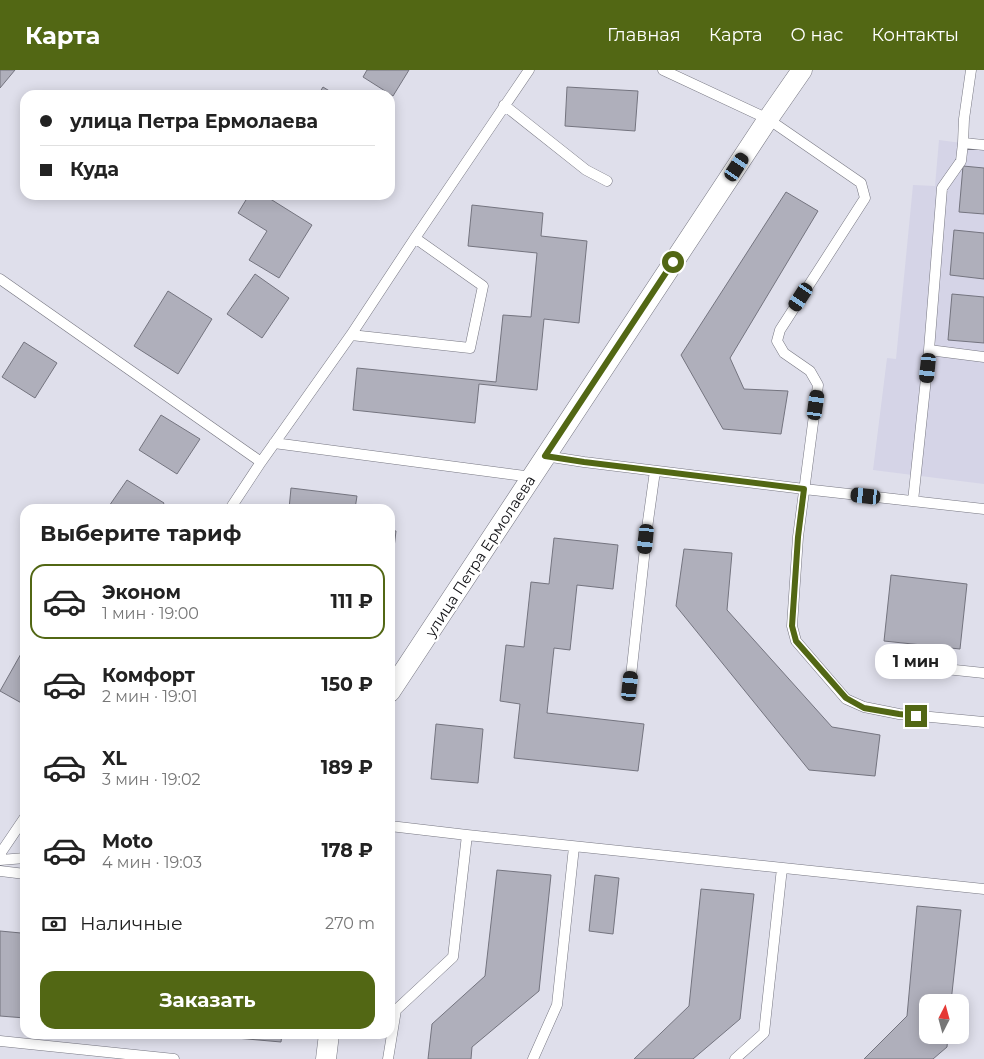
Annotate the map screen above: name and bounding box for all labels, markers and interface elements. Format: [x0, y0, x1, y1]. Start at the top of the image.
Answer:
text: Карта [25, 21, 100, 50]
text: Главная [607, 24, 681, 46]
text: Карта [709, 24, 763, 46]
text: О нас [791, 24, 843, 46]
text: Контакты [871, 24, 959, 46]
text: улица Петра Ермолаева [70, 110, 318, 133]
car [722, 150, 751, 184]
text: Куда [70, 158, 119, 181]
route start [662, 251, 684, 273]
car [786, 280, 815, 314]
car [918, 352, 937, 384]
car [806, 389, 825, 421]
street label: улица Петра Ермолаева [420, 472, 539, 641]
car [850, 487, 881, 505]
text: Выберите тариф [40, 520, 241, 547]
car [636, 523, 655, 555]
icon: car [42, 579, 87, 624]
text: Эконом [102, 581, 181, 604]
text: 111 ₽ [331, 590, 373, 613]
text: 1 мин · 19:00 [102, 604, 199, 623]
callout: 1 мин [875, 644, 957, 678]
text: 1 мин [893, 652, 939, 671]
icon: car [42, 662, 87, 707]
text: Комфорт [102, 664, 195, 687]
car [620, 670, 639, 702]
text: 150 ₽ [321, 673, 373, 696]
text: 2 мин · 19:01 [102, 687, 197, 706]
route end [905, 705, 927, 727]
icon: car [42, 745, 87, 790]
text: XL [102, 747, 127, 770]
text: 189 ₽ [321, 756, 373, 779]
text: 3 мин · 19:02 [102, 770, 201, 789]
icon: car [42, 828, 87, 873]
text: Moto [102, 830, 153, 853]
text: 178 ₽ [321, 839, 373, 862]
text: 4 мин · 19:03 [102, 853, 202, 872]
icon: cash [40, 910, 68, 938]
text: Наличные [80, 912, 183, 935]
text: 270 m [325, 914, 375, 933]
button: Заказать [40, 971, 375, 1029]
north arrow [919, 994, 969, 1044]
map controls [919, 994, 969, 1044]

